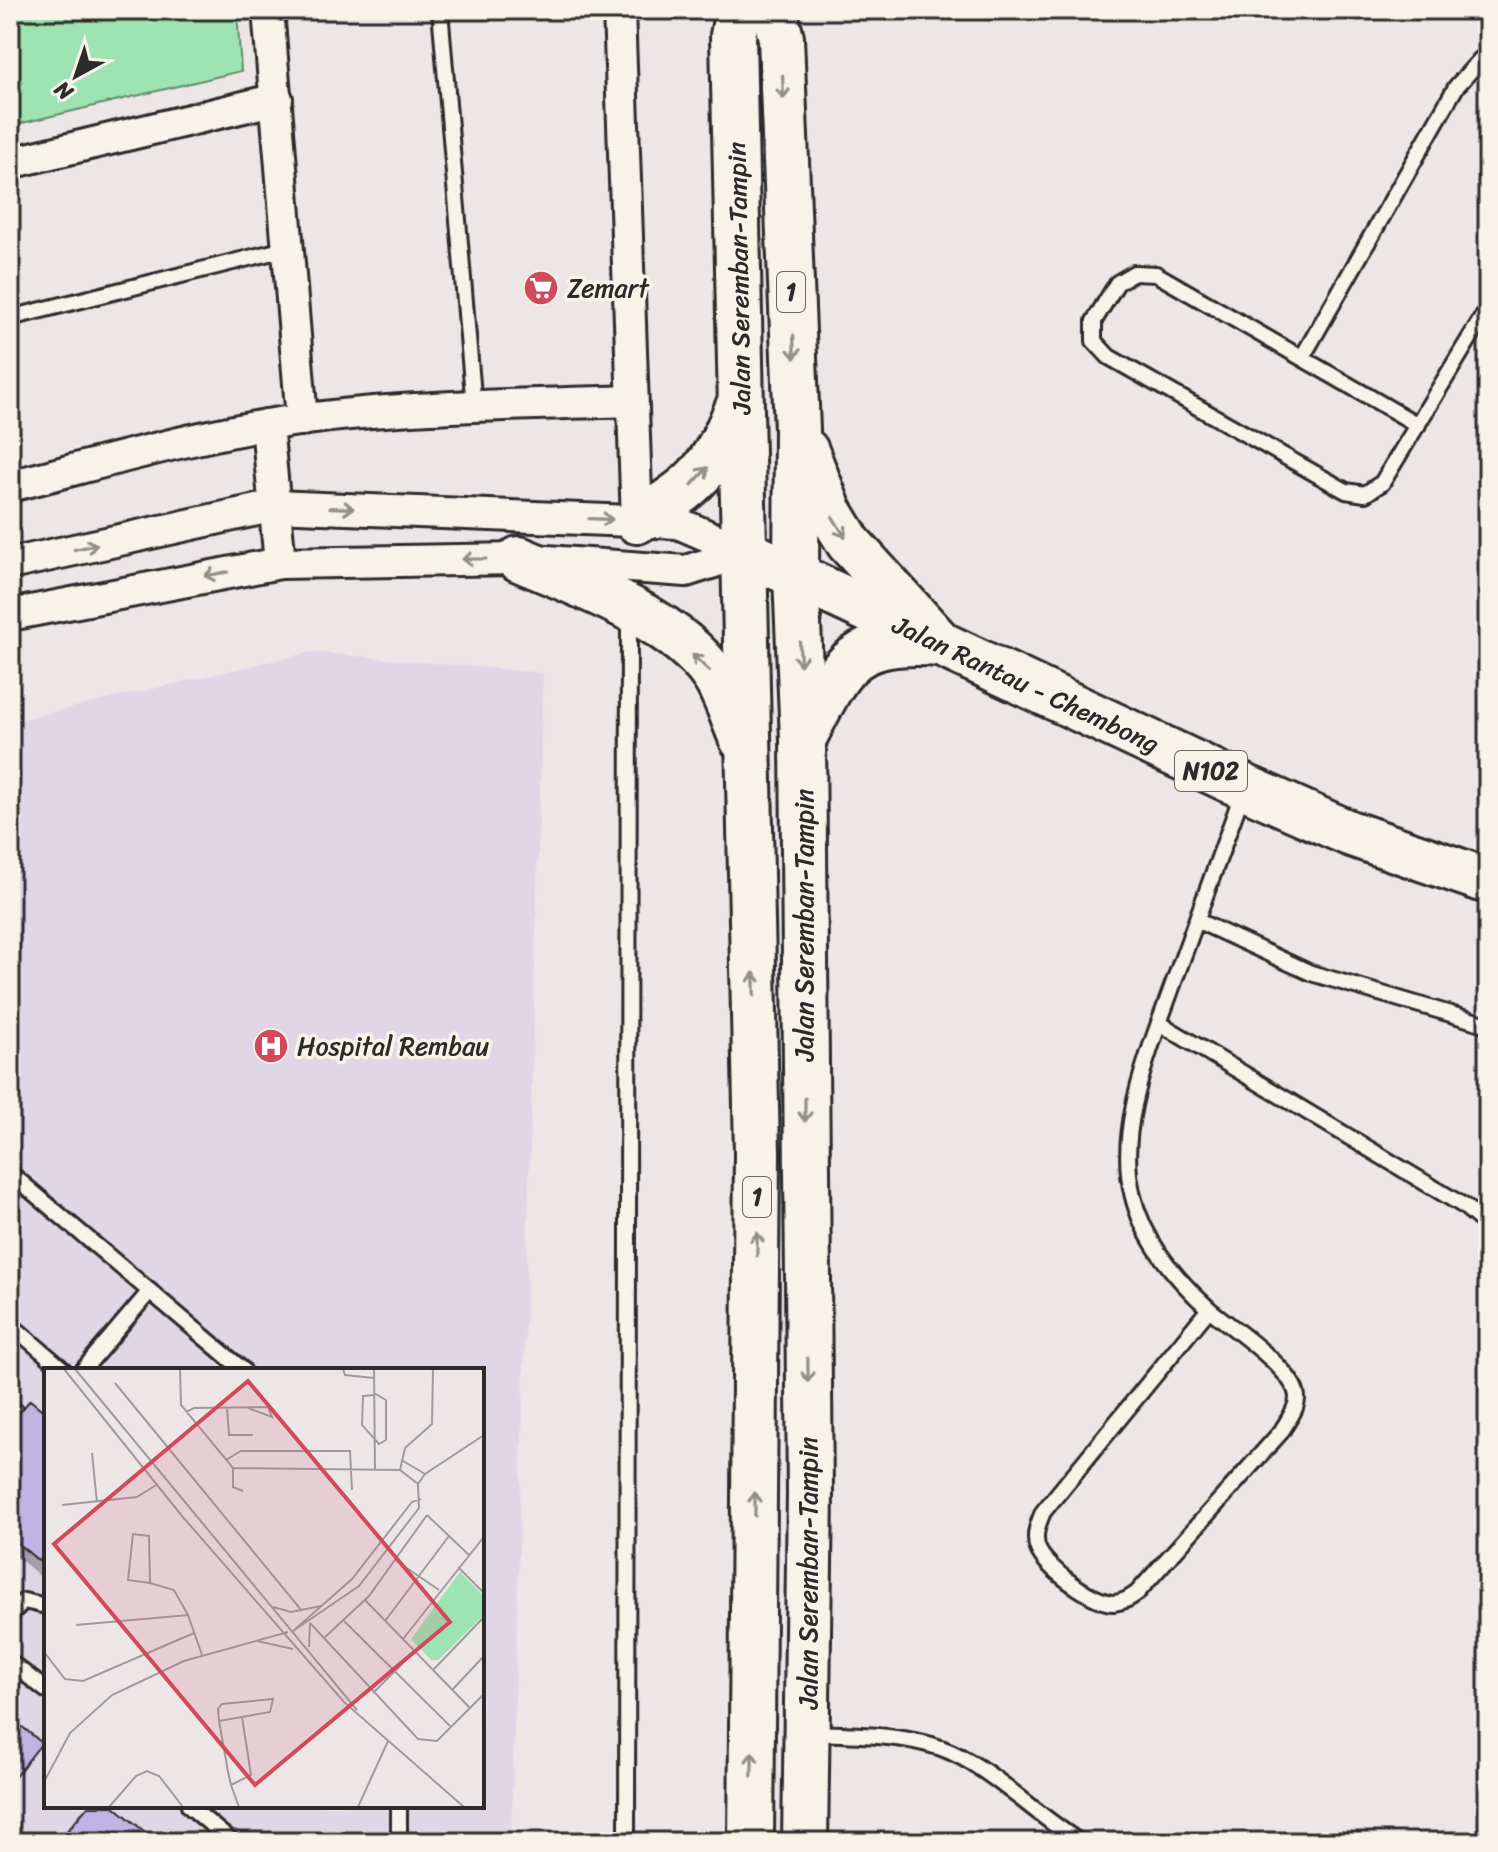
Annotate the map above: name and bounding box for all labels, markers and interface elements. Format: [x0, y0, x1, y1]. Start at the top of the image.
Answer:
north arrow [36, 36, 116, 116]
text: N [45, 71, 83, 111]
one-way arrow [776, 73, 791, 100]
street label: Jalan Seremban-Tampin [714, 141, 764, 416]
place label: Zemart [567, 265, 650, 311]
supermarket icon: Zemart [522, 269, 560, 307]
road number: 1 [777, 272, 805, 312]
one-way arrow [786, 333, 801, 360]
one-way arrow [691, 467, 709, 487]
one-way arrow [328, 501, 355, 516]
one-way arrow [587, 512, 614, 527]
one-way arrow [832, 515, 848, 538]
one-way arrow [73, 539, 99, 554]
one-way arrow [461, 551, 488, 567]
one-way arrow [203, 568, 229, 583]
street label: Jalan Rantau - Chembong [884, 601, 1167, 766]
one-way arrow [792, 640, 807, 667]
one-way arrow [691, 653, 711, 672]
road number: N102 [1175, 751, 1247, 791]
street label: Jalan Seremban-Tampin [781, 789, 827, 1062]
one-way arrow [747, 971, 762, 998]
place label: Hospital Rembau [297, 1023, 489, 1069]
hospital icon: Hospital Rembau [252, 1027, 290, 1065]
one-way arrow [797, 1096, 813, 1123]
road number: 1 [743, 1177, 771, 1217]
one-way arrow [749, 1231, 764, 1258]
one-way arrow [801, 1356, 816, 1383]
inset map [44, 1368, 484, 1808]
street label: Jalan Seremban-Tampin [785, 1437, 831, 1710]
one-way arrow [747, 1491, 763, 1518]
one-way arrow [745, 1751, 760, 1778]

